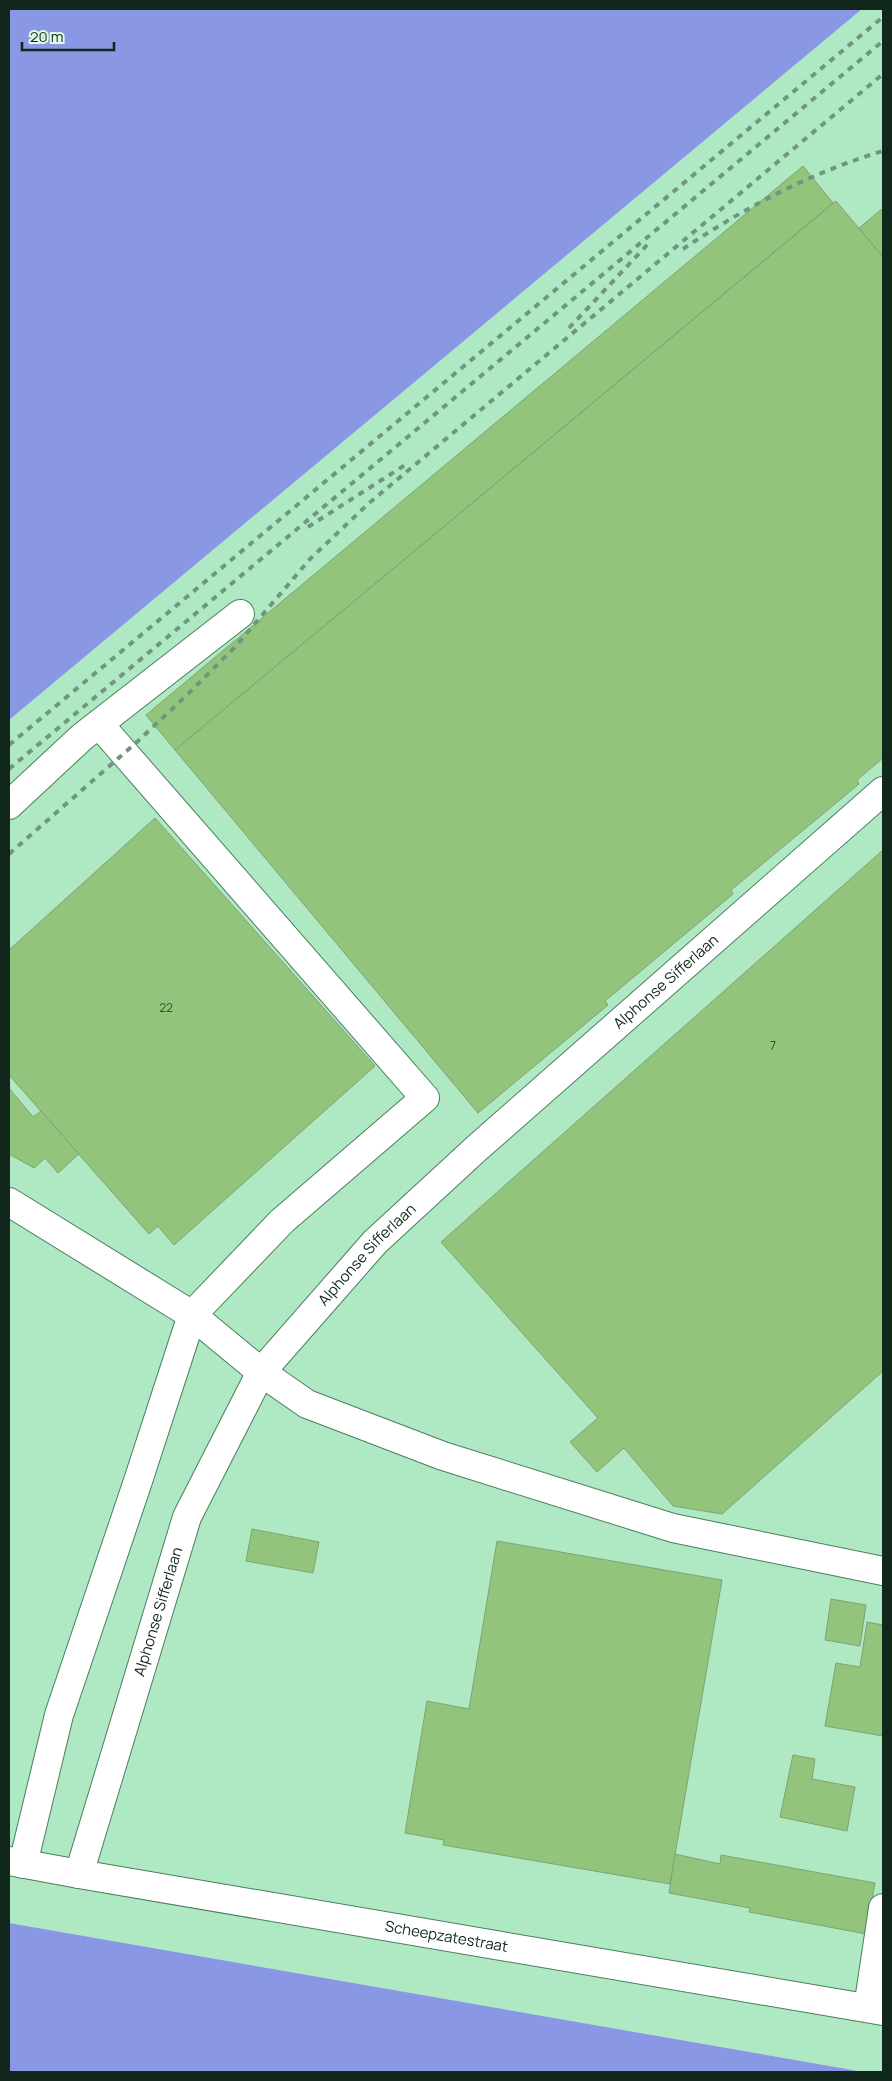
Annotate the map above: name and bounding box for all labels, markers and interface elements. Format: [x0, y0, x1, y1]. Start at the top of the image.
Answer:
scale bar [22, 20, 115, 52]
text: 20 m [30, 26, 63, 47]
street label: Alphonse Sifferlaan [608, 929, 723, 1034]
house number: 22 [159, 999, 173, 1016]
house number: 7 [770, 1037, 776, 1054]
street label: Alphonse Sifferlaan [313, 1198, 420, 1310]
street label: Alphonse Sifferlaan [128, 1544, 187, 1679]
street label: Scheepzatestraat [383, 1915, 510, 1957]

